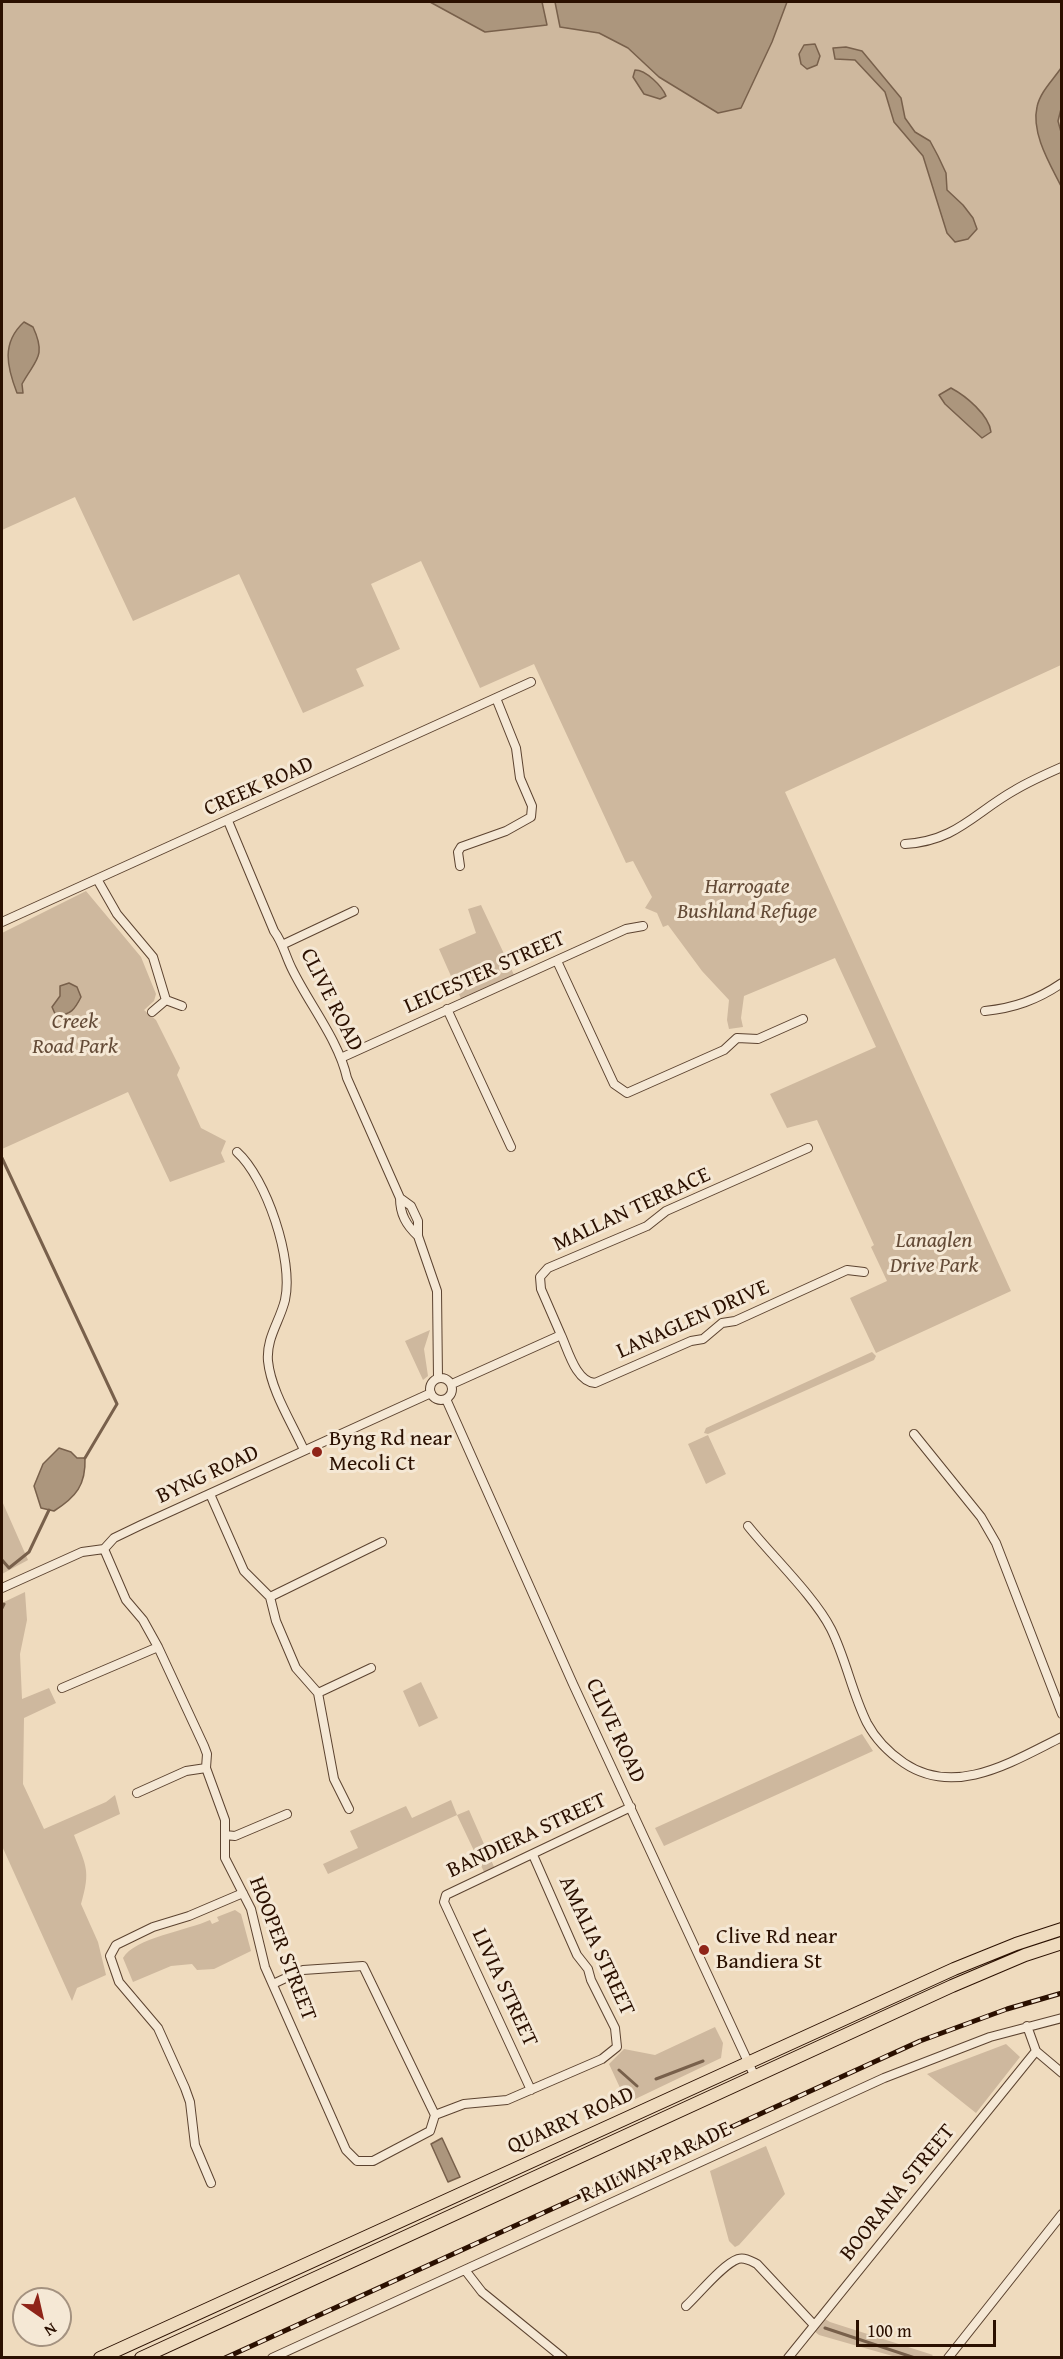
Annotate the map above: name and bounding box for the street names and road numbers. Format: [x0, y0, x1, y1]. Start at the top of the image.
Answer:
street label: CREEK ROAD [200, 751, 318, 823]
street label: LEICESTER STREET [400, 926, 570, 1020]
street label: CLIVE ROAD [294, 944, 368, 1056]
street label: MALLAN TERRACE [549, 1162, 715, 1258]
street label: LANAGLEN DRIVE [613, 1275, 773, 1365]
street label: BYNG ROAD [153, 1440, 263, 1510]
street label: CLIVE ROAD [579, 1675, 651, 1787]
street label: BANDIERA STREET [443, 1788, 611, 1884]
street label: AMALIA STREET [552, 1872, 640, 2020]
street label: HOOPER STREET [242, 1873, 322, 2025]
street label: LIVIA STREET [465, 1925, 543, 2051]
street label: QUARRY ROAD [504, 2081, 638, 2161]
street label: RAILWAY PARADE [576, 2116, 736, 2210]
street label: BOORANA STREET [835, 2119, 961, 2267]

